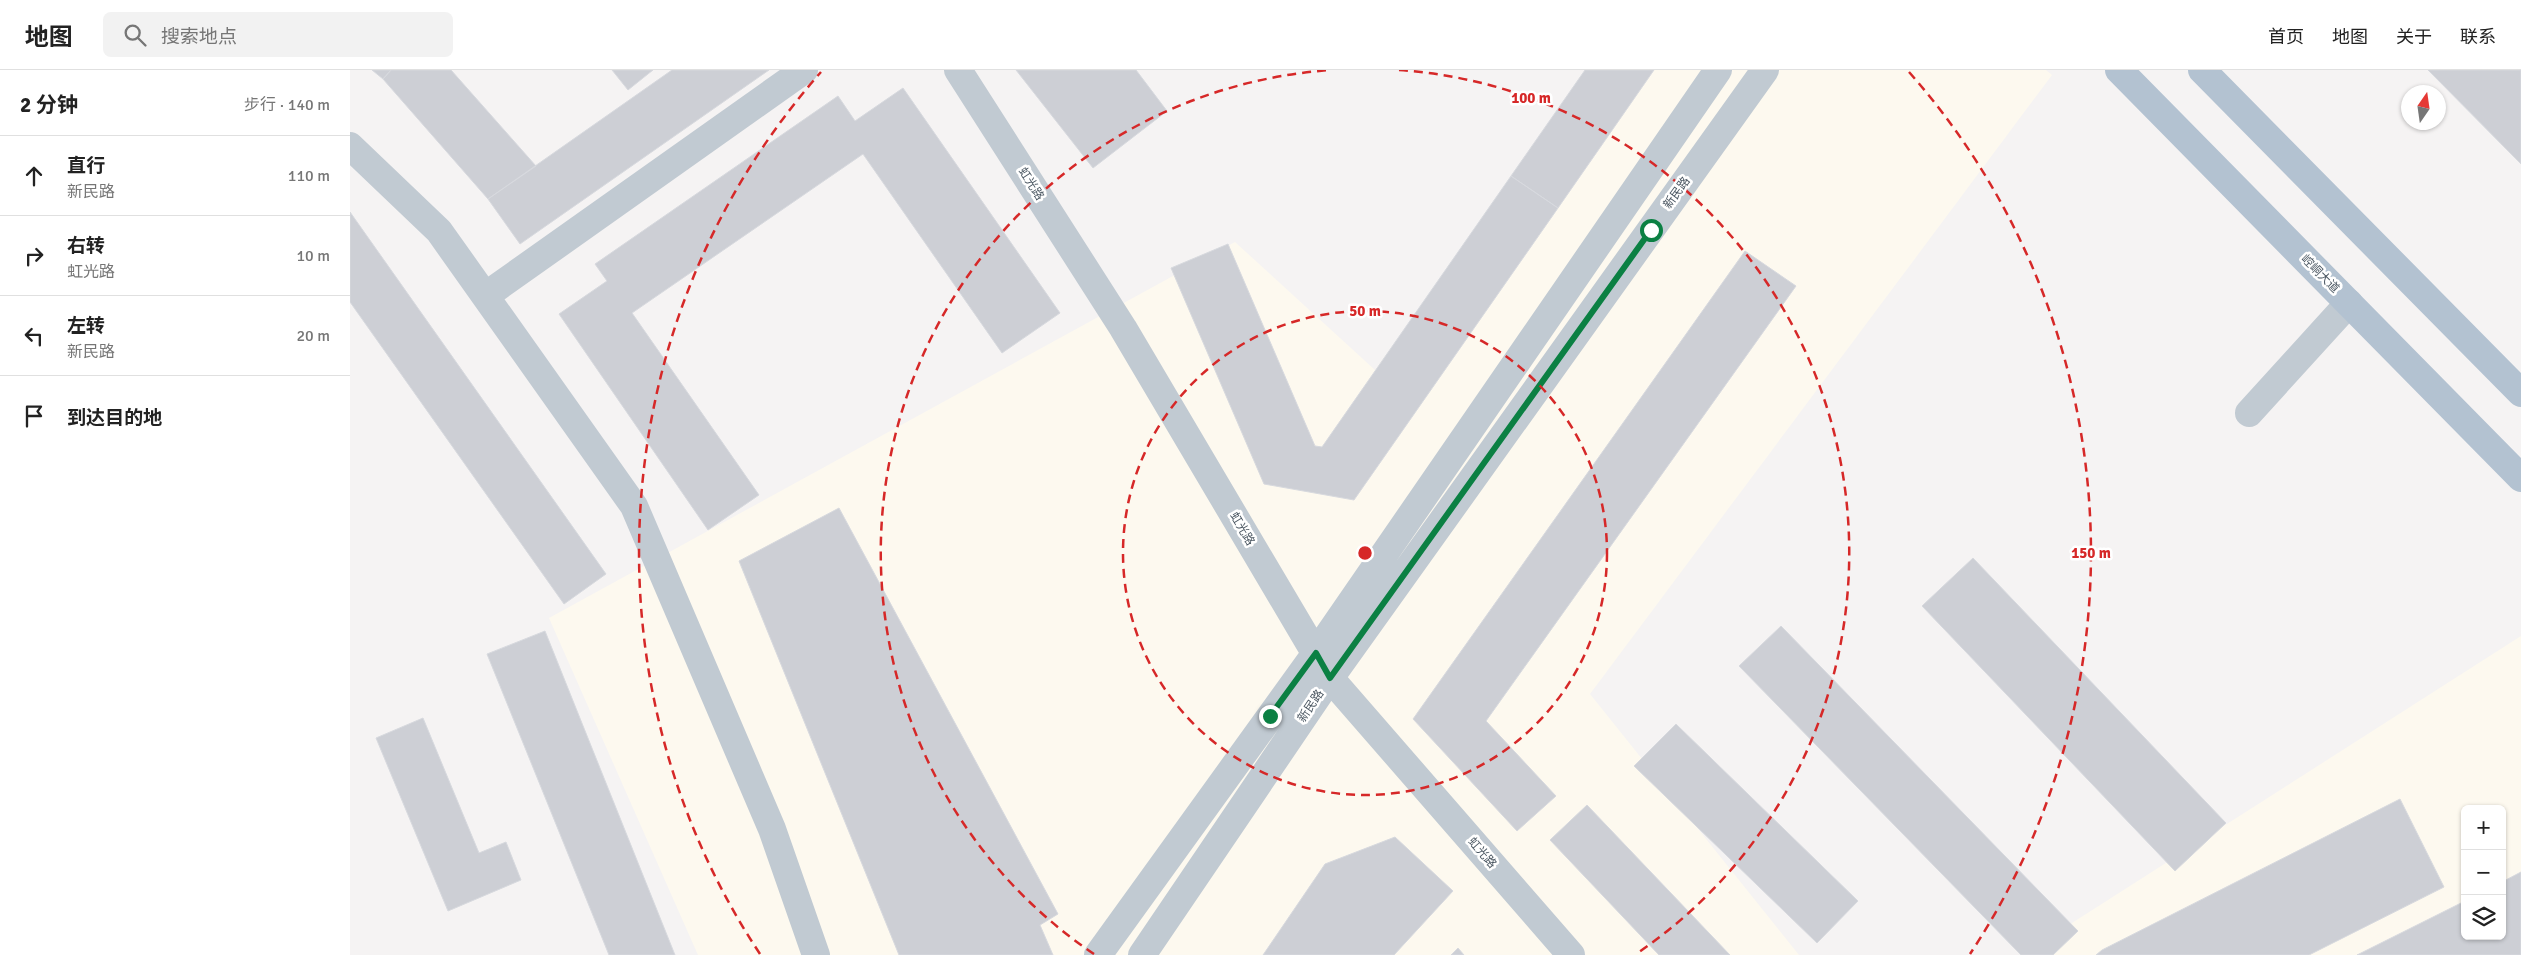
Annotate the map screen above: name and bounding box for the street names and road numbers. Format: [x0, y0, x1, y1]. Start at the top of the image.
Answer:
street label: 虹光路 [1015, 165, 1047, 203]
street label: 新民路 [1660, 174, 1694, 212]
street label: 崆峒大道 [2298, 252, 2342, 296]
street label: 虹光路 [1226, 510, 1258, 548]
street label: 新民路 [1295, 687, 1327, 725]
street label: 虹光路 [1465, 834, 1499, 872]

